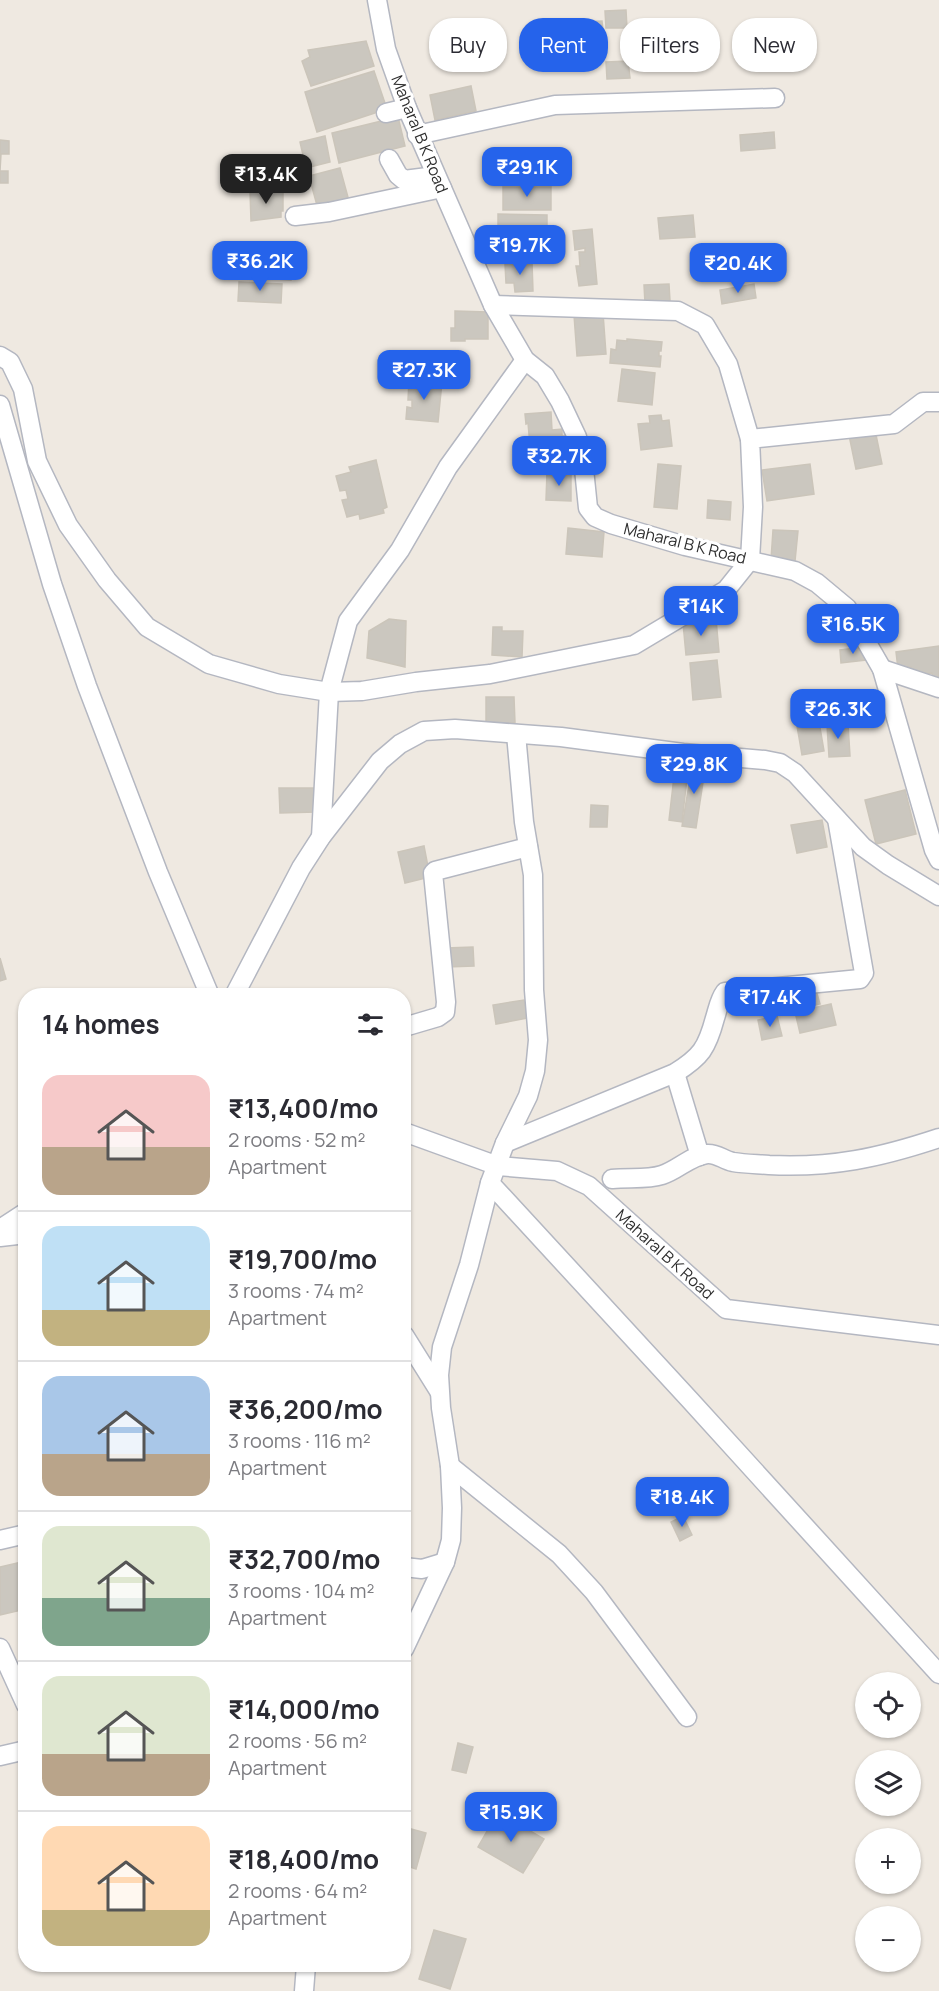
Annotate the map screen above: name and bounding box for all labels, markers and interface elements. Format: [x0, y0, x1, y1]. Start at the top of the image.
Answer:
chip: Buy [429, 18, 507, 72]
chip: Rent [519, 18, 608, 72]
chip: Filters [620, 18, 720, 72]
chip: New [732, 18, 817, 72]
street label: Maharal B K Road [386, 72, 454, 196]
pin: ₹29.1K [478, 147, 576, 198]
text: ₹29.1K [496, 153, 558, 180]
pin: ₹13.4K [217, 154, 315, 205]
text: ₹13.4K [234, 160, 298, 187]
pin: ₹19.7K [471, 225, 569, 276]
text: ₹19.7K [488, 231, 552, 258]
pin: ₹36.2K [211, 241, 309, 292]
pin: ₹20.4K [689, 243, 787, 294]
text: ₹36.2K [226, 247, 294, 274]
text: ₹20.4K [704, 249, 772, 276]
pin: ₹27.3K [375, 350, 473, 401]
text: ₹27.3K [391, 356, 457, 383]
pin: ₹32.7K [510, 436, 608, 487]
text: ₹32.7K [526, 442, 592, 469]
street label: Maharal B K Road [622, 517, 748, 569]
pin: ₹14K [665, 586, 737, 637]
text: ₹14K [678, 592, 724, 619]
pin: ₹16.5K [804, 604, 902, 655]
text: ₹16.5K [821, 610, 885, 637]
pin: ₹26.3K [789, 689, 887, 740]
text: ₹26.3K [804, 695, 872, 722]
pin: ₹29.8K [645, 744, 743, 795]
text: ₹29.8K [660, 750, 728, 777]
pin: ₹17.4K [721, 977, 819, 1028]
text: ₹17.4K [739, 983, 801, 1010]
text: 14 homes [42, 1006, 160, 1042]
icon: filters [354, 1008, 387, 1041]
text: ₹13,400/mo [228, 1090, 378, 1126]
icon: home [90, 1099, 162, 1171]
text: 2 rooms · 52 m² [228, 1126, 365, 1153]
text: Apartment [228, 1153, 327, 1180]
street label: Maharal B K Road [611, 1204, 719, 1304]
text: ₹19,700/mo [228, 1241, 377, 1277]
icon: home [90, 1250, 162, 1322]
text: 3 rooms · 74 m² [228, 1277, 364, 1304]
text: Apartment [228, 1304, 327, 1331]
text: ₹36,200/mo [228, 1391, 383, 1427]
icon: home [90, 1400, 162, 1472]
text: 3 rooms · 116 m² [228, 1427, 371, 1454]
text: Apartment [228, 1454, 327, 1481]
pin: ₹18.4K [633, 1477, 731, 1528]
text: ₹18.4K [650, 1483, 714, 1510]
text: ₹32,700/mo [228, 1541, 380, 1577]
icon: home [90, 1550, 162, 1622]
text: 3 rooms · 104 m² [228, 1577, 374, 1604]
text: Apartment [228, 1604, 327, 1631]
map controls [855, 1672, 921, 1972]
button: locate [855, 1672, 921, 1738]
text: ₹14,000/mo [228, 1691, 380, 1727]
icon: home [90, 1700, 162, 1772]
text: 2 rooms · 56 m² [228, 1727, 367, 1754]
button: layers [855, 1750, 921, 1816]
text: Apartment [228, 1754, 327, 1781]
pin: ₹15.9K [462, 1792, 560, 1843]
text: ₹15.9K [479, 1798, 543, 1825]
button: + [855, 1828, 921, 1894]
text: ₹18,400/mo [228, 1841, 379, 1877]
icon: home [90, 1850, 162, 1922]
text: 2 rooms · 64 m² [228, 1877, 367, 1904]
text: Apartment [228, 1904, 327, 1931]
button: − [855, 1906, 921, 1972]

